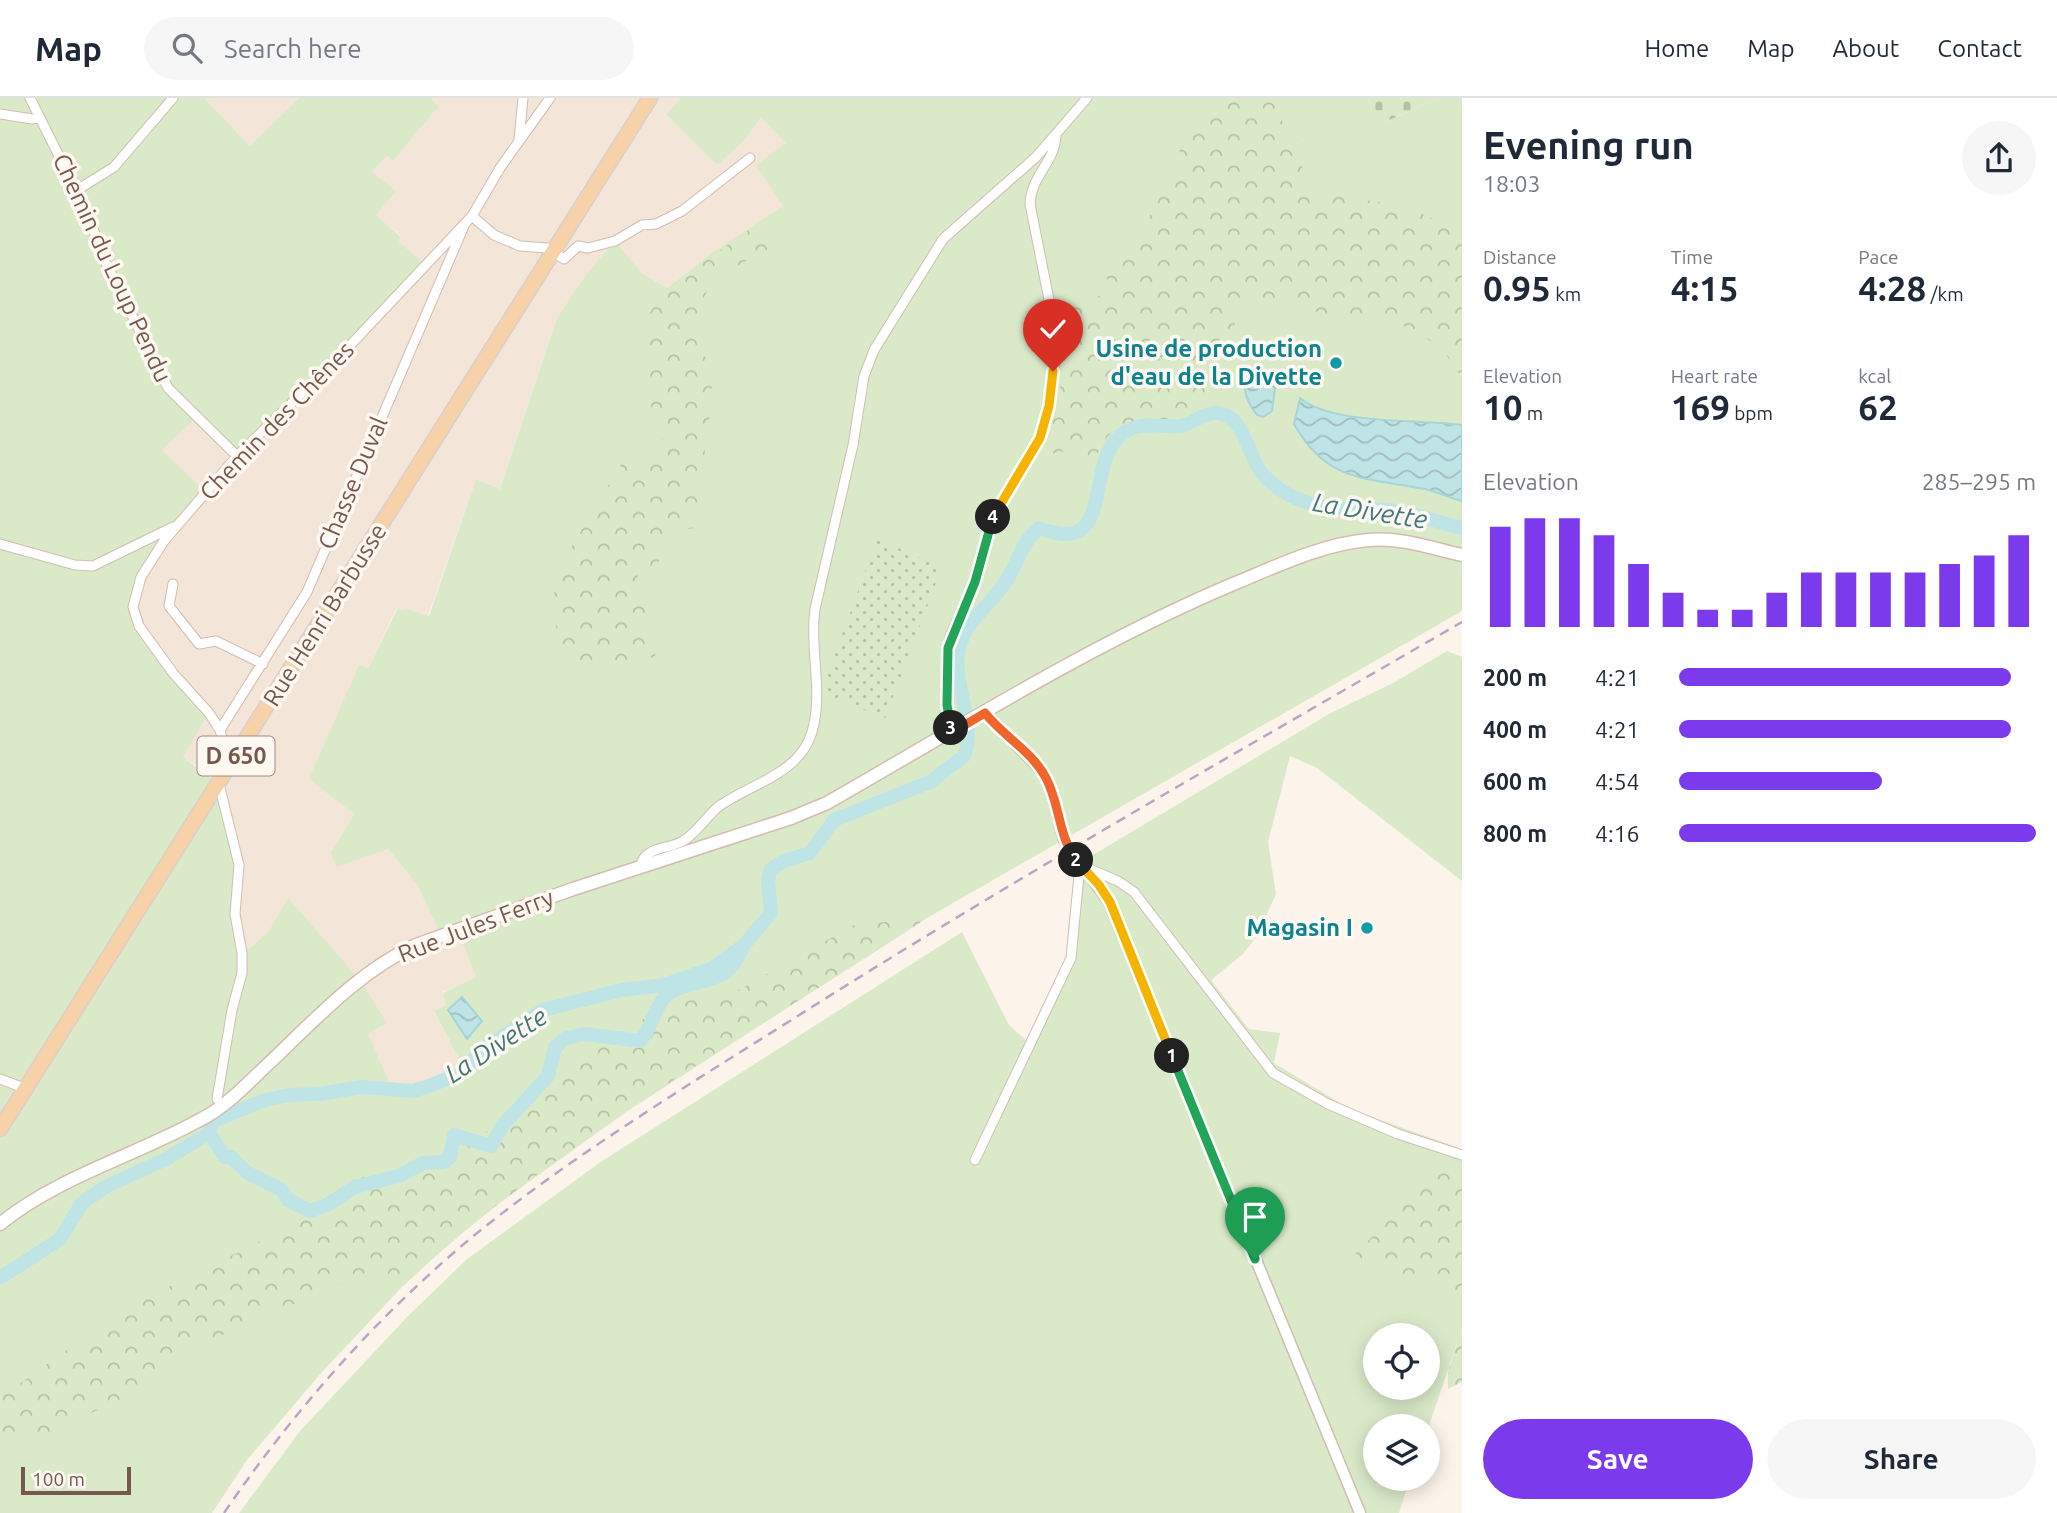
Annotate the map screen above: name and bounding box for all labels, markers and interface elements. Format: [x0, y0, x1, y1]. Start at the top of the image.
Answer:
search box [144, 17, 634, 80]
icon: search [168, 29, 206, 67]
text: Map [35, 30, 102, 67]
text: Search here [224, 34, 362, 63]
text: Home [1644, 35, 1709, 62]
text: Map [1747, 35, 1794, 62]
text: About [1832, 35, 1899, 62]
text: Contact [1937, 35, 2022, 62]
button: share [1962, 121, 2036, 195]
text: Evening run [1483, 124, 1694, 166]
street label: Chemin du Loup Pendu [48, 149, 177, 386]
text: 18:03 [1483, 171, 1541, 196]
text: Distance [1483, 246, 1557, 268]
text: Time [1671, 246, 1713, 268]
text: Pace [1858, 246, 1899, 268]
text: 0.95 [1483, 268, 1551, 308]
text: 4:15 [1671, 268, 1739, 308]
text: 4:28 [1858, 268, 1926, 308]
text: km [1551, 283, 1581, 305]
text: /km [1926, 283, 1964, 305]
pin [1023, 299, 1083, 371]
icon: check [1034, 310, 1072, 348]
place label: Usine de production d'eau de la Divette [1096, 335, 1322, 390]
street label: Chemin des Chênes [194, 336, 359, 505]
marker: Usine de production d'eau de la Divette [1328, 355, 1344, 371]
text: Elevation [1483, 365, 1562, 387]
text: Heart rate [1671, 365, 1758, 387]
text: kcal [1858, 365, 1891, 387]
text: 10 [1483, 387, 1522, 427]
text: 169 [1671, 387, 1730, 427]
text: 62 [1858, 387, 1898, 427]
text: m [1522, 402, 1543, 424]
text: bpm [1730, 402, 1773, 424]
street label: Chasse Duval [313, 413, 393, 553]
text: Elevation [1483, 469, 1579, 494]
text: 285–295 m [1922, 469, 2036, 494]
water label: La Divette [1311, 487, 1429, 534]
pin: 4 [976, 500, 1010, 534]
text: 4 [987, 505, 998, 527]
street label: Rue Henri Barbusse [257, 519, 392, 711]
text: 200 m [1483, 665, 1547, 690]
text: 4:21 [1595, 665, 1640, 690]
pin: 3 [934, 710, 968, 746]
text: 3 [945, 716, 956, 738]
text: 400 m [1483, 717, 1547, 742]
text: 4:21 [1595, 717, 1640, 742]
road number: D 650 [198, 736, 274, 776]
text: 600 m [1483, 769, 1547, 794]
text: 4:54 [1595, 769, 1640, 794]
text: 800 m [1483, 821, 1547, 846]
text: 4:16 [1595, 821, 1640, 846]
pin: 2 [1058, 842, 1094, 878]
text: 2 [1070, 848, 1081, 870]
street label: Rue Jules Ferry [394, 883, 558, 968]
place label: Magasin I [1246, 914, 1353, 941]
marker: Magasin I [1359, 920, 1375, 936]
water label: La Divette [439, 1001, 552, 1088]
pin: 1 [1154, 1038, 1190, 1074]
text: 1 [1166, 1044, 1177, 1066]
pin [1225, 1187, 1285, 1259]
icon: arrive [1236, 1198, 1274, 1236]
map controls [1363, 1323, 1440, 1491]
button: locate [1363, 1323, 1440, 1400]
button: layers [1363, 1414, 1440, 1491]
button: Save [1483, 1419, 1753, 1499]
button: Share [1767, 1419, 2036, 1499]
scale bar [21, 1464, 131, 1496]
text: 100 m [32, 1468, 85, 1490]

